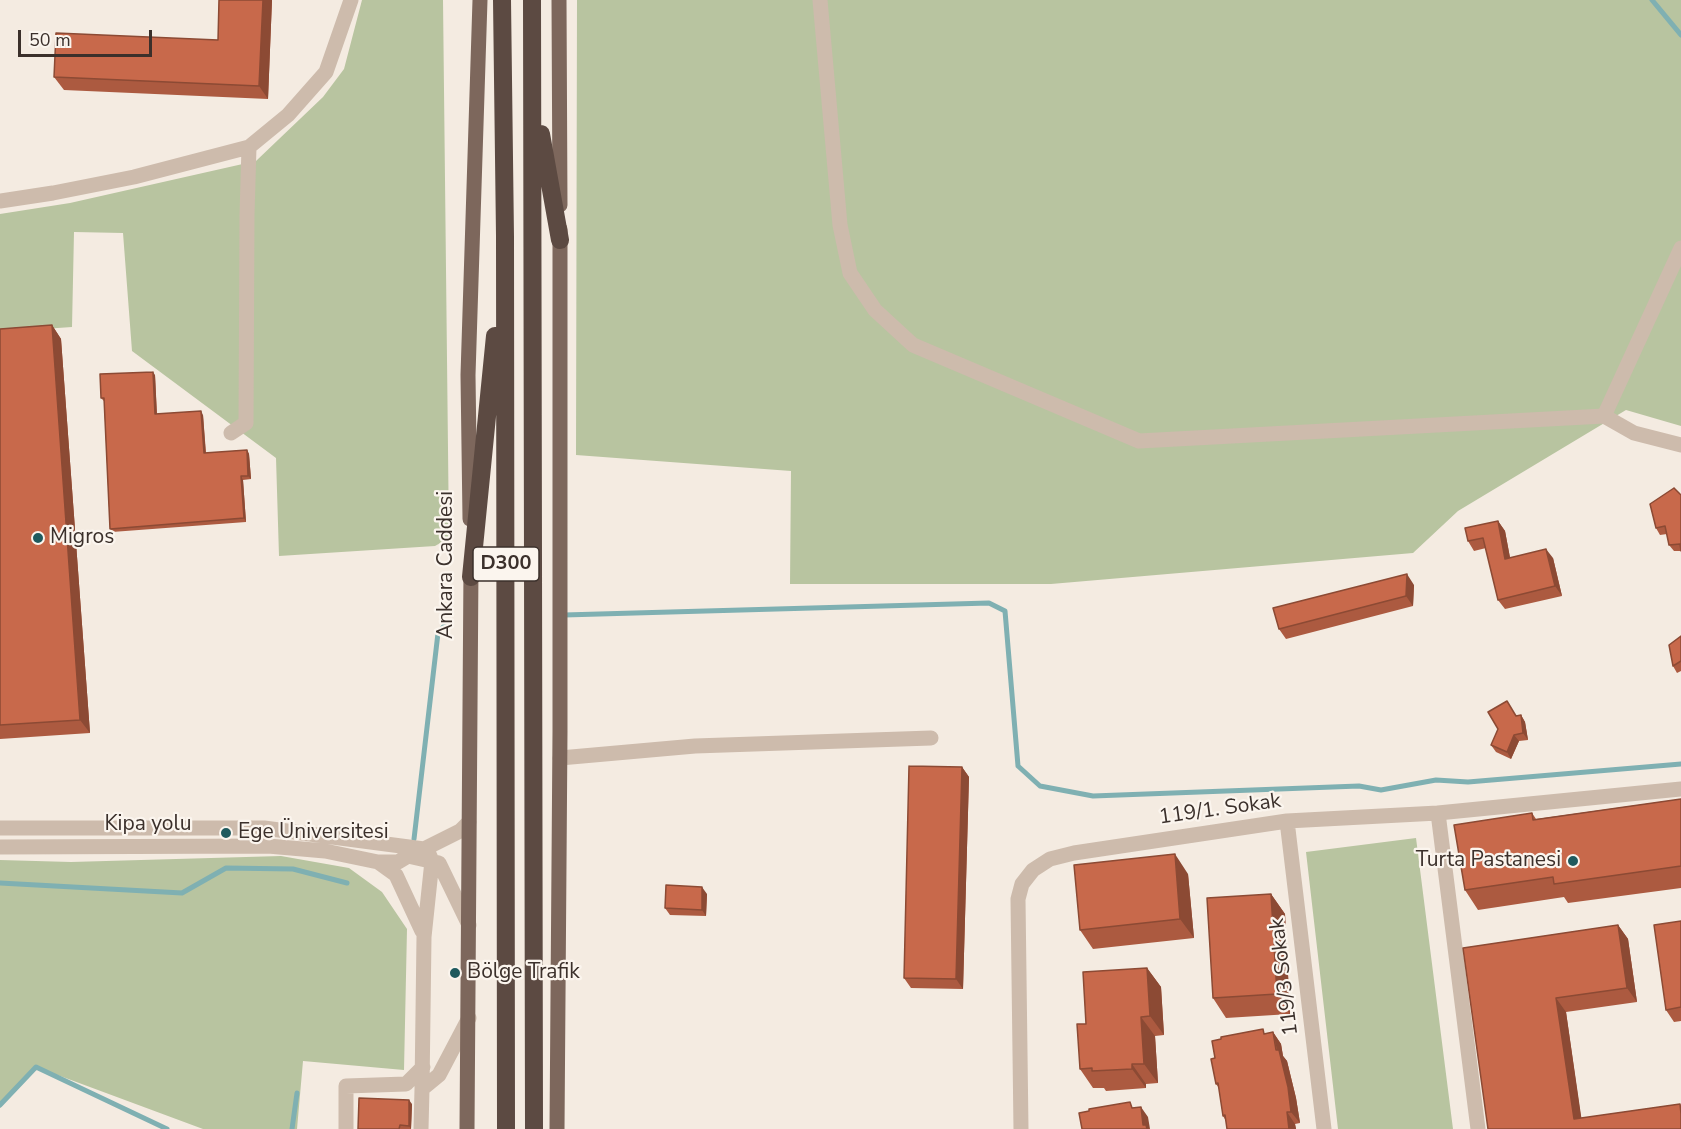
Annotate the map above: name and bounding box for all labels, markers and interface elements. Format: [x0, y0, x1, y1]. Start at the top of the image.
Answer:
scale bar [21, 18, 154, 56]
text: 50 m [29, 28, 71, 52]
street label: Ankara Caddesi [434, 491, 460, 639]
place label: Migros [50, 525, 114, 551]
marker: Migros [31, 531, 45, 545]
road number: D300 [473, 547, 539, 581]
street label: 119/1. Sokak [1157, 789, 1283, 831]
street label: Kipa yolu [104, 812, 192, 838]
place label: Ege Üniversitesi [238, 820, 389, 846]
marker: Ege Üniversitesi [219, 826, 233, 840]
place label: Turta Pastanesi [1416, 848, 1561, 874]
marker: Turta Pastanesi [1566, 854, 1580, 868]
street label: 119/3 Sokak [1265, 917, 1305, 1037]
place label: Bölge Trafik [467, 960, 580, 986]
marker: Bölge Trafik [448, 966, 462, 980]

